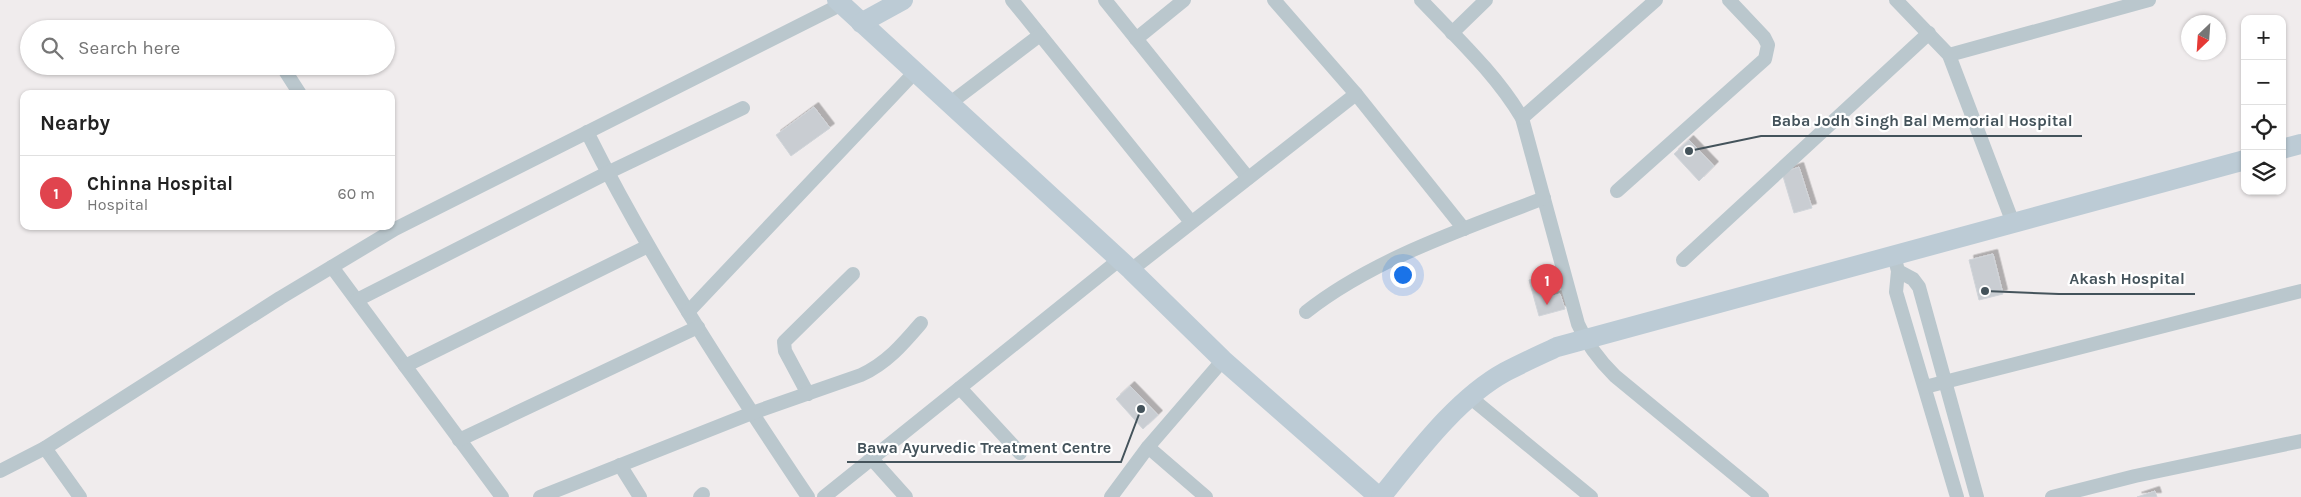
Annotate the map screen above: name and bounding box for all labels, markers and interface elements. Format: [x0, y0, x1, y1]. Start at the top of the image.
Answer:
north arrow [2181, 15, 2226, 60]
map controls [2241, 15, 2286, 195]
button: + [2241, 15, 2286, 60]
search box [20, 20, 395, 75]
icon: search [38, 34, 66, 62]
text: Search here [78, 37, 180, 59]
button: − [2241, 60, 2286, 105]
callout: Baba Jodh Singh Bal Memorial Hospital [1761, 105, 2082, 136]
button: locate [2241, 105, 2286, 150]
text: Nearby [40, 111, 110, 135]
text: Baba Jodh Singh Bal Memorial Hospital [1771, 111, 2073, 130]
button: layers [2241, 150, 2286, 195]
text: Chinna Hospital [87, 173, 233, 195]
text: 1 [53, 184, 59, 203]
text: 60 m [338, 184, 375, 203]
text: Hospital [87, 195, 148, 214]
your location [1390, 262, 1416, 288]
callout: Akash Hospital [2059, 263, 2195, 294]
pin: 1 [1531, 264, 1563, 305]
text: Akash Hospital [2069, 269, 2185, 288]
callout: Bawa Ayurvedic Treatment Centre [847, 431, 1121, 462]
text: Bawa Ayurvedic Treatment Centre [857, 438, 1111, 457]

